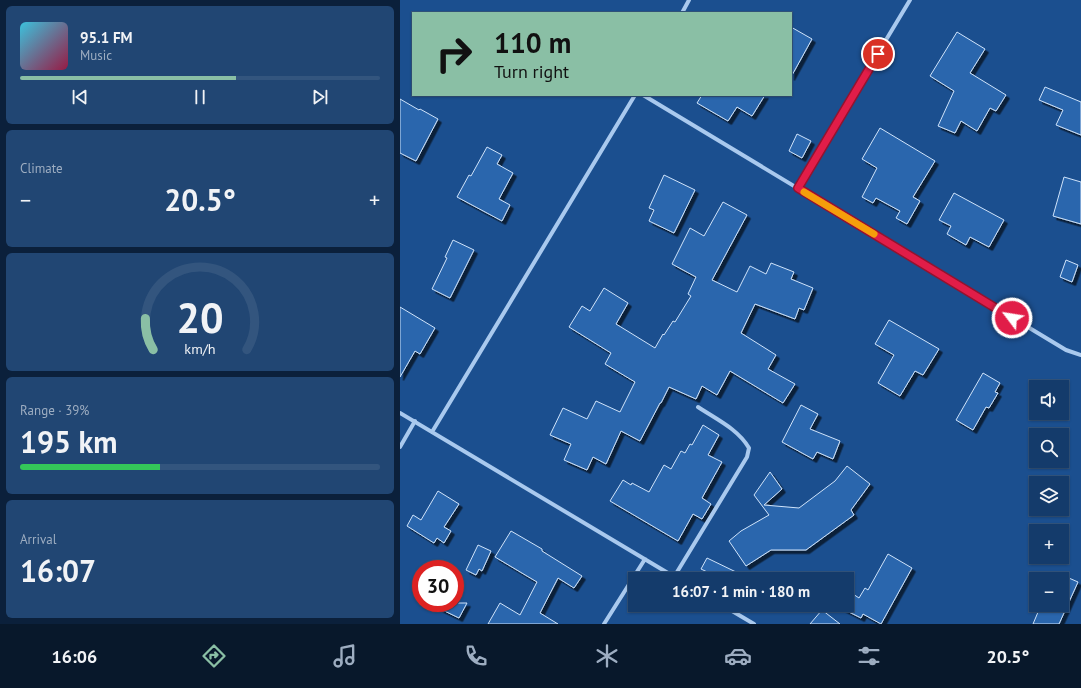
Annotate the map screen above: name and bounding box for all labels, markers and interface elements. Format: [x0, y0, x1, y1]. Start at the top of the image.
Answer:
text: 110 m [494, 24, 571, 61]
text: 95.1 FM [80, 28, 133, 47]
icon: right [428, 28, 480, 80]
pin [861, 37, 895, 71]
icon: arrive [867, 43, 889, 65]
text: Music [80, 47, 112, 64]
text: Turn right [494, 60, 569, 83]
icon: previous [69, 86, 91, 108]
icon: pause [189, 86, 211, 108]
icon: next [309, 86, 331, 108]
text: Climate [20, 160, 63, 177]
text: 20.5° [164, 180, 236, 219]
text: − [20, 186, 31, 214]
text: + [369, 186, 380, 214]
text: 20 [176, 291, 224, 344]
position arrow [991, 297, 1033, 339]
text: km/h [184, 339, 216, 358]
map controls [1029, 380, 1069, 612]
button: sound [1029, 380, 1069, 420]
text: Range · 39% [20, 402, 89, 419]
text: 195 km [20, 422, 118, 461]
button: search [1029, 428, 1069, 468]
button: layers [1029, 476, 1069, 516]
button: + [1029, 524, 1069, 564]
text: Arrival [20, 531, 56, 548]
text: 16:07 [20, 551, 96, 590]
speed limit sign: 30 [412, 560, 464, 612]
button: − [1029, 572, 1069, 612]
text: 16:07 · 1 min · 180 m [672, 582, 810, 601]
icon: directions [200, 642, 228, 670]
icon: music [331, 642, 359, 670]
icon: phone [462, 642, 490, 670]
icon: climate [593, 642, 621, 670]
icon: car [724, 642, 752, 670]
icon: filters [855, 642, 883, 670]
text: 16:06 [52, 645, 97, 668]
text: 20.5° [987, 645, 1029, 668]

